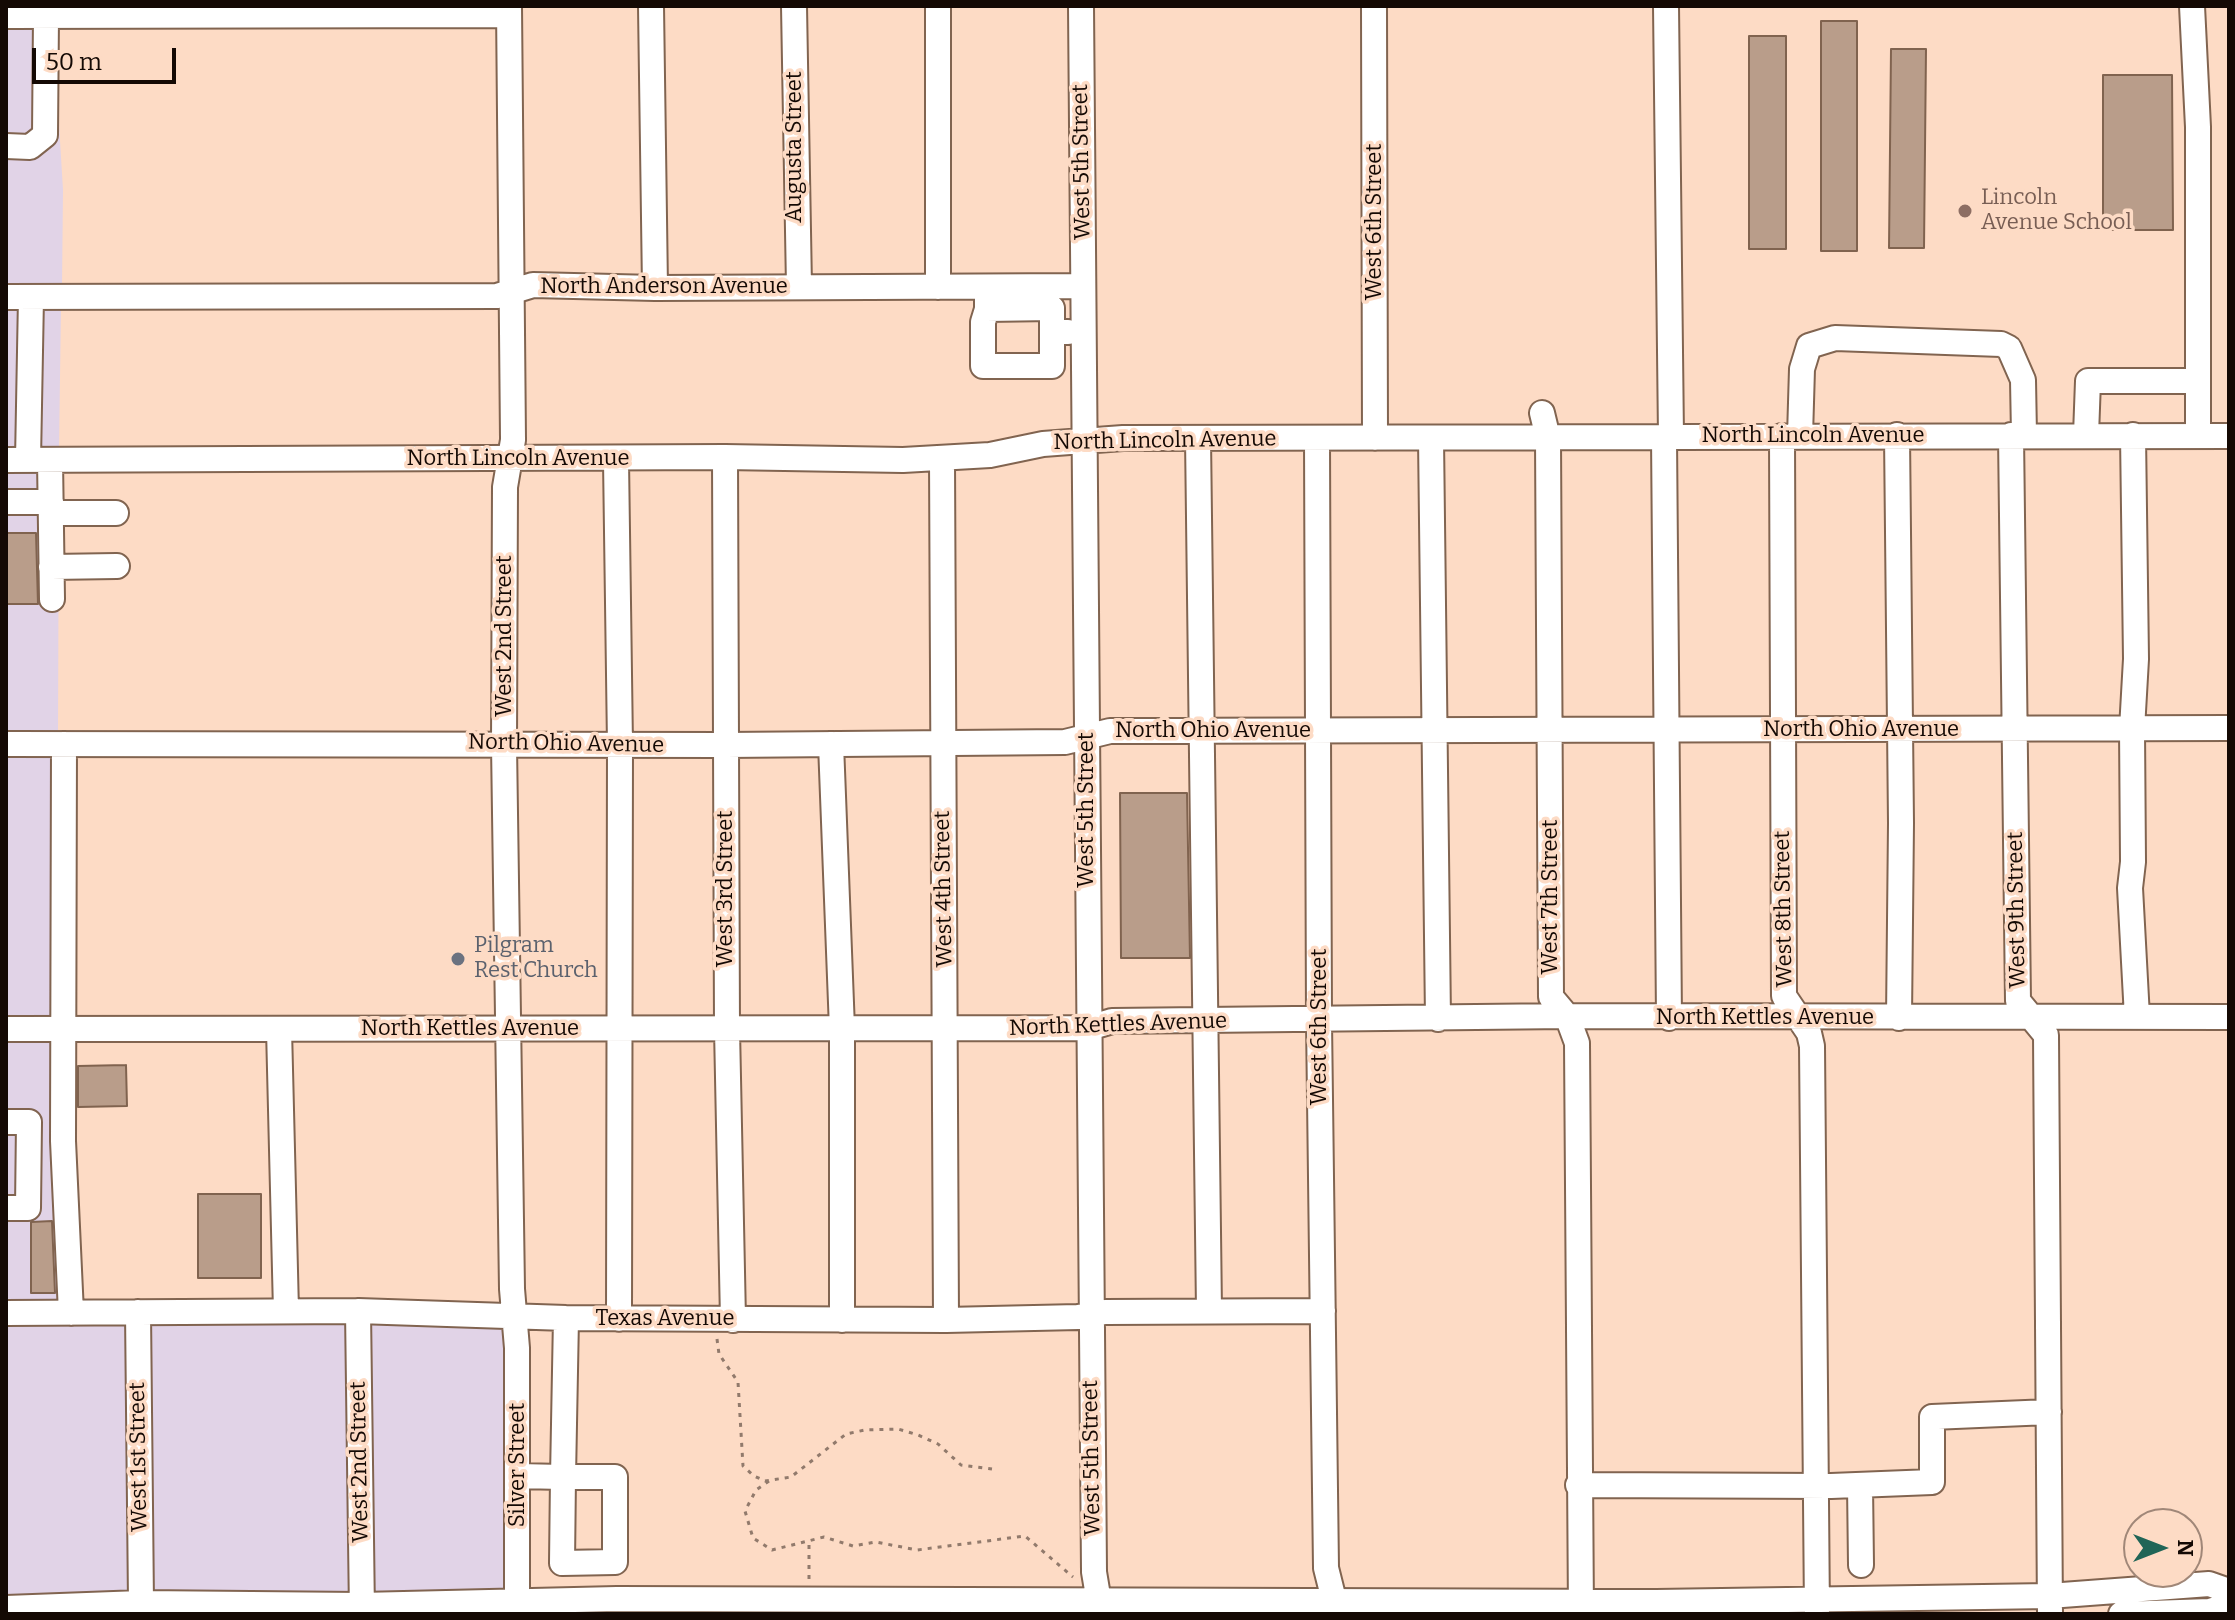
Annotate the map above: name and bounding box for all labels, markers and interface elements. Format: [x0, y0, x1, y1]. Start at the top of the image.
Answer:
scale bar [36, 32, 180, 82]
text: 50 m [46, 48, 102, 76]
street label: Augusta Street [782, 71, 808, 223]
street label: West 5th Street [1067, 84, 1097, 240]
street label: West 6th Street [1362, 144, 1388, 300]
place label: Lincoln Avenue School [1981, 185, 2132, 236]
marker: Lincoln Avenue School [1956, 202, 1974, 220]
street label: North Anderson Avenue [540, 274, 788, 300]
street label: North Lincoln Avenue [1701, 423, 1925, 449]
street label: North Lincoln Avenue [1053, 426, 1277, 456]
street label: North Lincoln Avenue [406, 446, 630, 472]
street label: West 2nd Street [492, 555, 518, 717]
street label: North Ohio Avenue [1763, 717, 1959, 743]
street label: North Ohio Avenue [1115, 718, 1311, 744]
street label: North Ohio Avenue [468, 729, 664, 759]
street label: West 5th Street [1074, 732, 1100, 888]
street label: West 4th Street [929, 810, 959, 968]
street label: West 3rd Street [713, 811, 739, 967]
street label: West 7th Street [1538, 820, 1564, 974]
street label: West 8th Street [1769, 830, 1799, 988]
street label: West 9th Street [2002, 831, 2032, 989]
place label: Pilgram Rest Church [474, 933, 598, 984]
street label: West 6th Street [1307, 949, 1333, 1105]
marker: Pilgram Rest Church [449, 950, 467, 968]
street label: North Kettles Avenue [1656, 1005, 1874, 1031]
street label: North Kettles Avenue [1008, 1008, 1228, 1042]
street label: North Kettles Avenue [361, 1016, 579, 1042]
street label: Texas Avenue [596, 1306, 734, 1332]
street label: West 5th Street [1077, 1380, 1107, 1536]
street label: West 2nd Street [345, 1381, 375, 1543]
street label: West 1st Street [124, 1382, 154, 1532]
street label: Silver Street [505, 1403, 531, 1527]
north arrow [2123, 1508, 2203, 1588]
text: N [2172, 1540, 2199, 1556]

